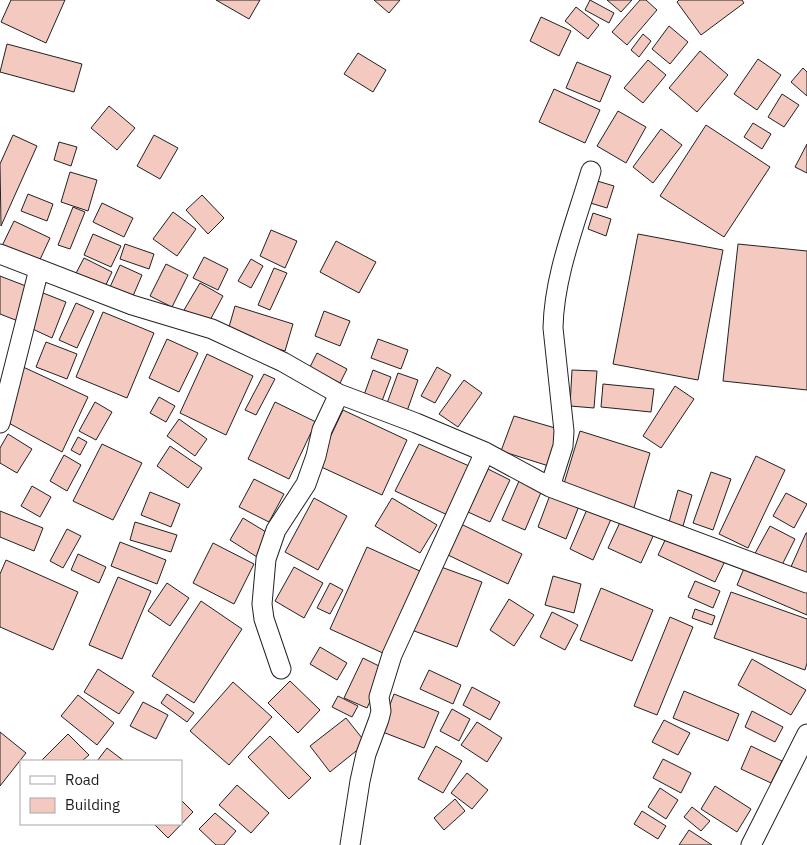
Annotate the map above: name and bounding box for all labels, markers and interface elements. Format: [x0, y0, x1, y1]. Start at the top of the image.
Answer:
legend [20, 760, 182, 825]
text: Road [65, 770, 100, 789]
text: Building [65, 795, 120, 814]

